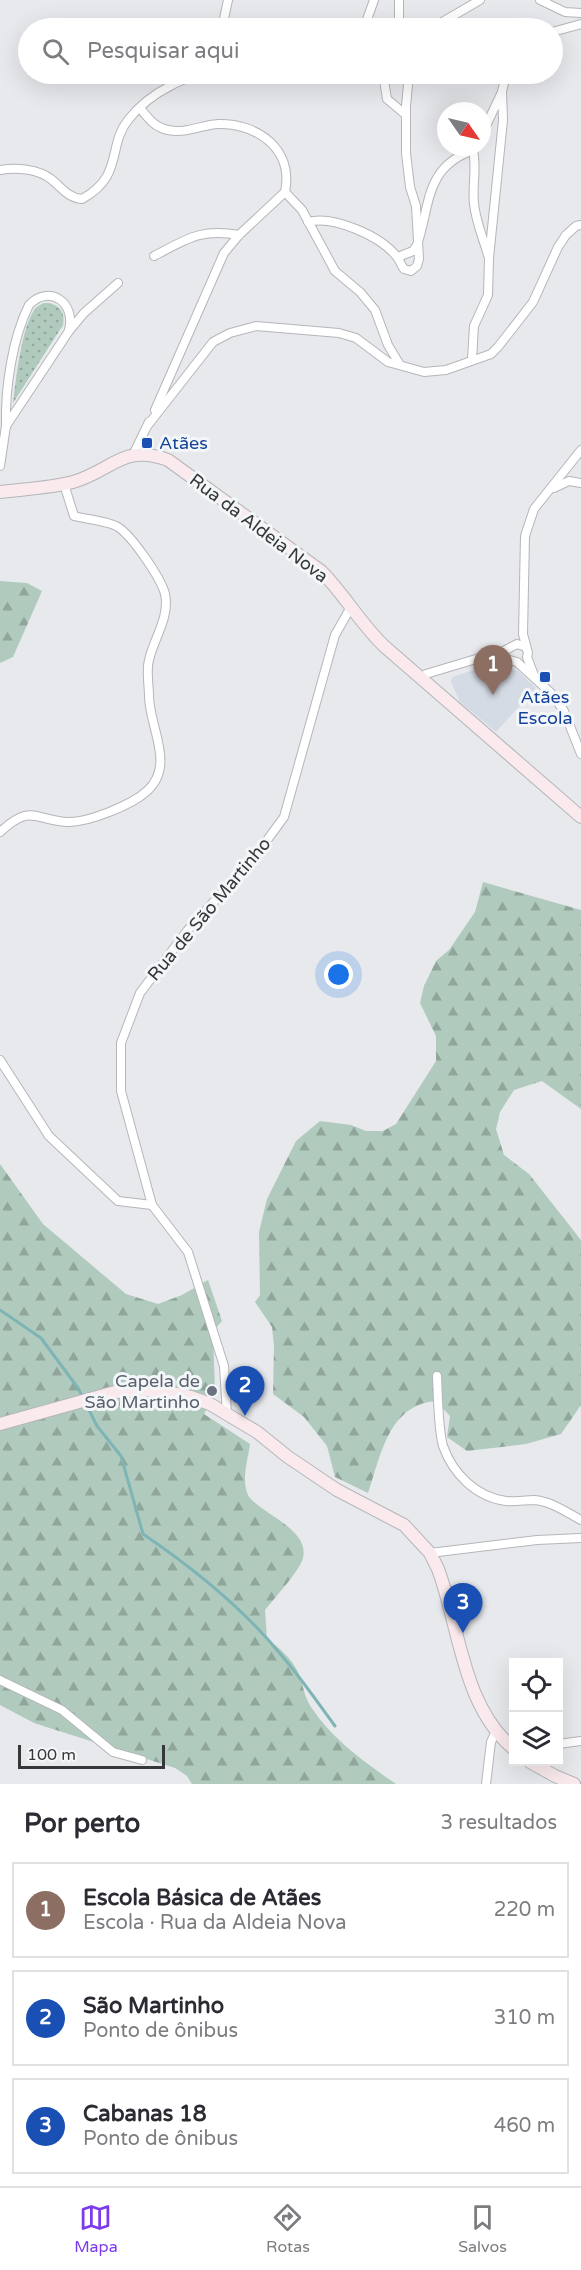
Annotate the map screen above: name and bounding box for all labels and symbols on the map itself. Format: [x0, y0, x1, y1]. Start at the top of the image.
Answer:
north arrow [437, 102, 491, 156]
place label: Atães [159, 432, 208, 454]
marker: Atães [140, 436, 154, 450]
street label: Rua da Aldeia Nova [185, 469, 333, 587]
pin: 1 [474, 646, 512, 695]
marker: Atães Escola [538, 670, 552, 684]
place label: Atães Escola [517, 686, 573, 729]
street label: Rua de São Martinho [143, 833, 275, 985]
your location [324, 960, 353, 989]
pin: 2 [226, 1366, 264, 1416]
place label: Capela de São Martinho [85, 1370, 200, 1413]
marker: Capela de São Martinho [205, 1384, 219, 1398]
pin: 3 [444, 1584, 482, 1633]
scale bar [18, 1742, 165, 1770]

